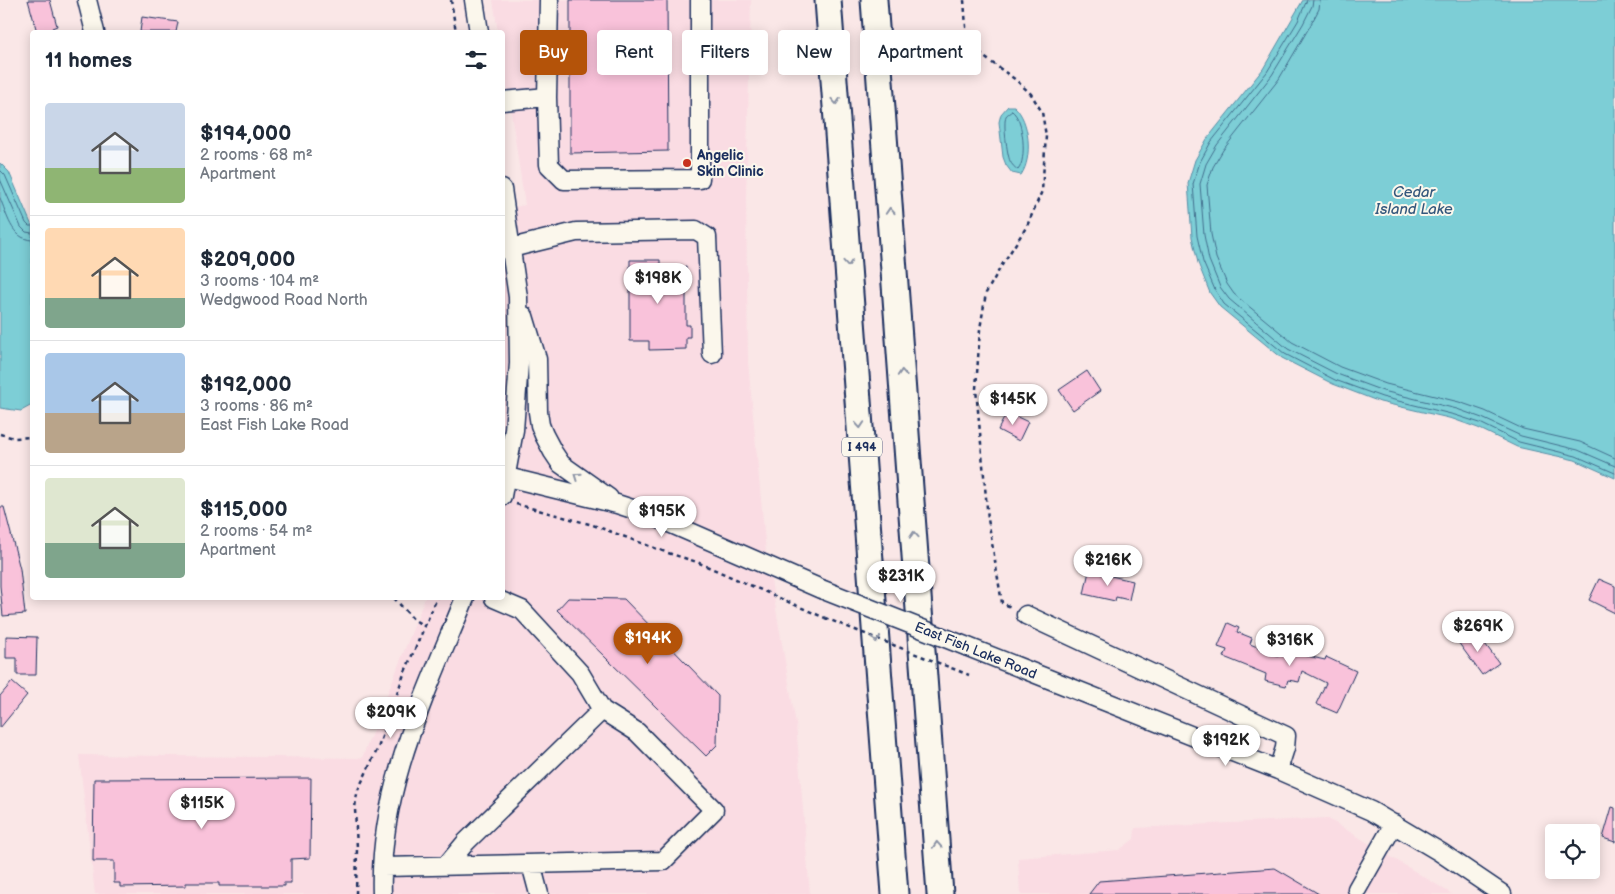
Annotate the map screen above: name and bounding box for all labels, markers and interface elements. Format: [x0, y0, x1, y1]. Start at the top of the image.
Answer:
chip: Buy [520, 30, 587, 75]
chip: Rent [597, 30, 672, 75]
chip: Filters [682, 30, 768, 75]
chip: New [778, 30, 850, 75]
chip: Apartment [860, 30, 981, 75]
icon: filters [462, 46, 490, 74]
text: 11 homes [45, 48, 132, 73]
one-way arrow [830, 97, 841, 105]
text: $194,000 [200, 121, 291, 146]
icon: home [85, 123, 145, 183]
text: 2 rooms · 68 m² [200, 146, 313, 165]
place label: Angelic Skin Clinic [696, 147, 764, 180]
marker: Angelic Skin Clinic [681, 157, 693, 169]
text: Apartment [200, 165, 276, 184]
water label: Cedar Island Lake [1374, 183, 1453, 219]
one-way arrow [884, 207, 895, 215]
text: $209,000 [200, 247, 295, 272]
icon: home [85, 248, 145, 308]
one-way arrow [842, 259, 853, 267]
pin: $198K [623, 262, 693, 305]
text: $198K [634, 269, 682, 288]
text: 3 rooms · 104 m² [200, 272, 319, 291]
text: Wedgwood Road North [200, 291, 368, 310]
one-way arrow [896, 369, 907, 377]
text: $192,000 [200, 372, 291, 397]
icon: home [85, 373, 145, 433]
pin: $145K [978, 384, 1048, 426]
text: $145K [990, 390, 1036, 409]
text: 3 rooms · 86 m² [200, 397, 313, 416]
text: East Fish Lake Road [200, 416, 349, 435]
one-way arrow [854, 421, 865, 429]
road number: I 494 [842, 438, 882, 457]
one-way arrow [573, 473, 583, 482]
pin: $195K [627, 496, 697, 538]
text: $115,000 [200, 497, 288, 522]
icon: home [85, 498, 145, 558]
text: $195K [639, 502, 685, 521]
text: 2 rooms · 54 m² [200, 522, 312, 541]
one-way arrow [908, 531, 919, 539]
text: Apartment [200, 541, 276, 560]
pin: $216K [1073, 544, 1143, 587]
text: $216K [1084, 551, 1132, 570]
pin: $231K [866, 560, 936, 603]
text: $231K [878, 567, 924, 586]
pin: $269K [1443, 610, 1513, 653]
text: $269K [1453, 617, 1503, 636]
street label: East Fish Lake Road [912, 618, 1039, 683]
pin: $194K [613, 622, 683, 665]
pin: $316K [1255, 624, 1325, 667]
text: $194K [625, 629, 671, 648]
text: $316K [1266, 631, 1314, 650]
one-way arrow [870, 636, 881, 644]
pin: $209K [356, 696, 426, 739]
text: $209K [366, 703, 416, 722]
pin: $192K [1191, 724, 1261, 767]
text: $192K [1202, 731, 1250, 750]
pin: $115K [167, 788, 237, 830]
text: $115K [180, 794, 224, 813]
map controls [1545, 824, 1600, 879]
button: locate [1545, 824, 1600, 879]
one-way arrow [931, 841, 942, 849]

